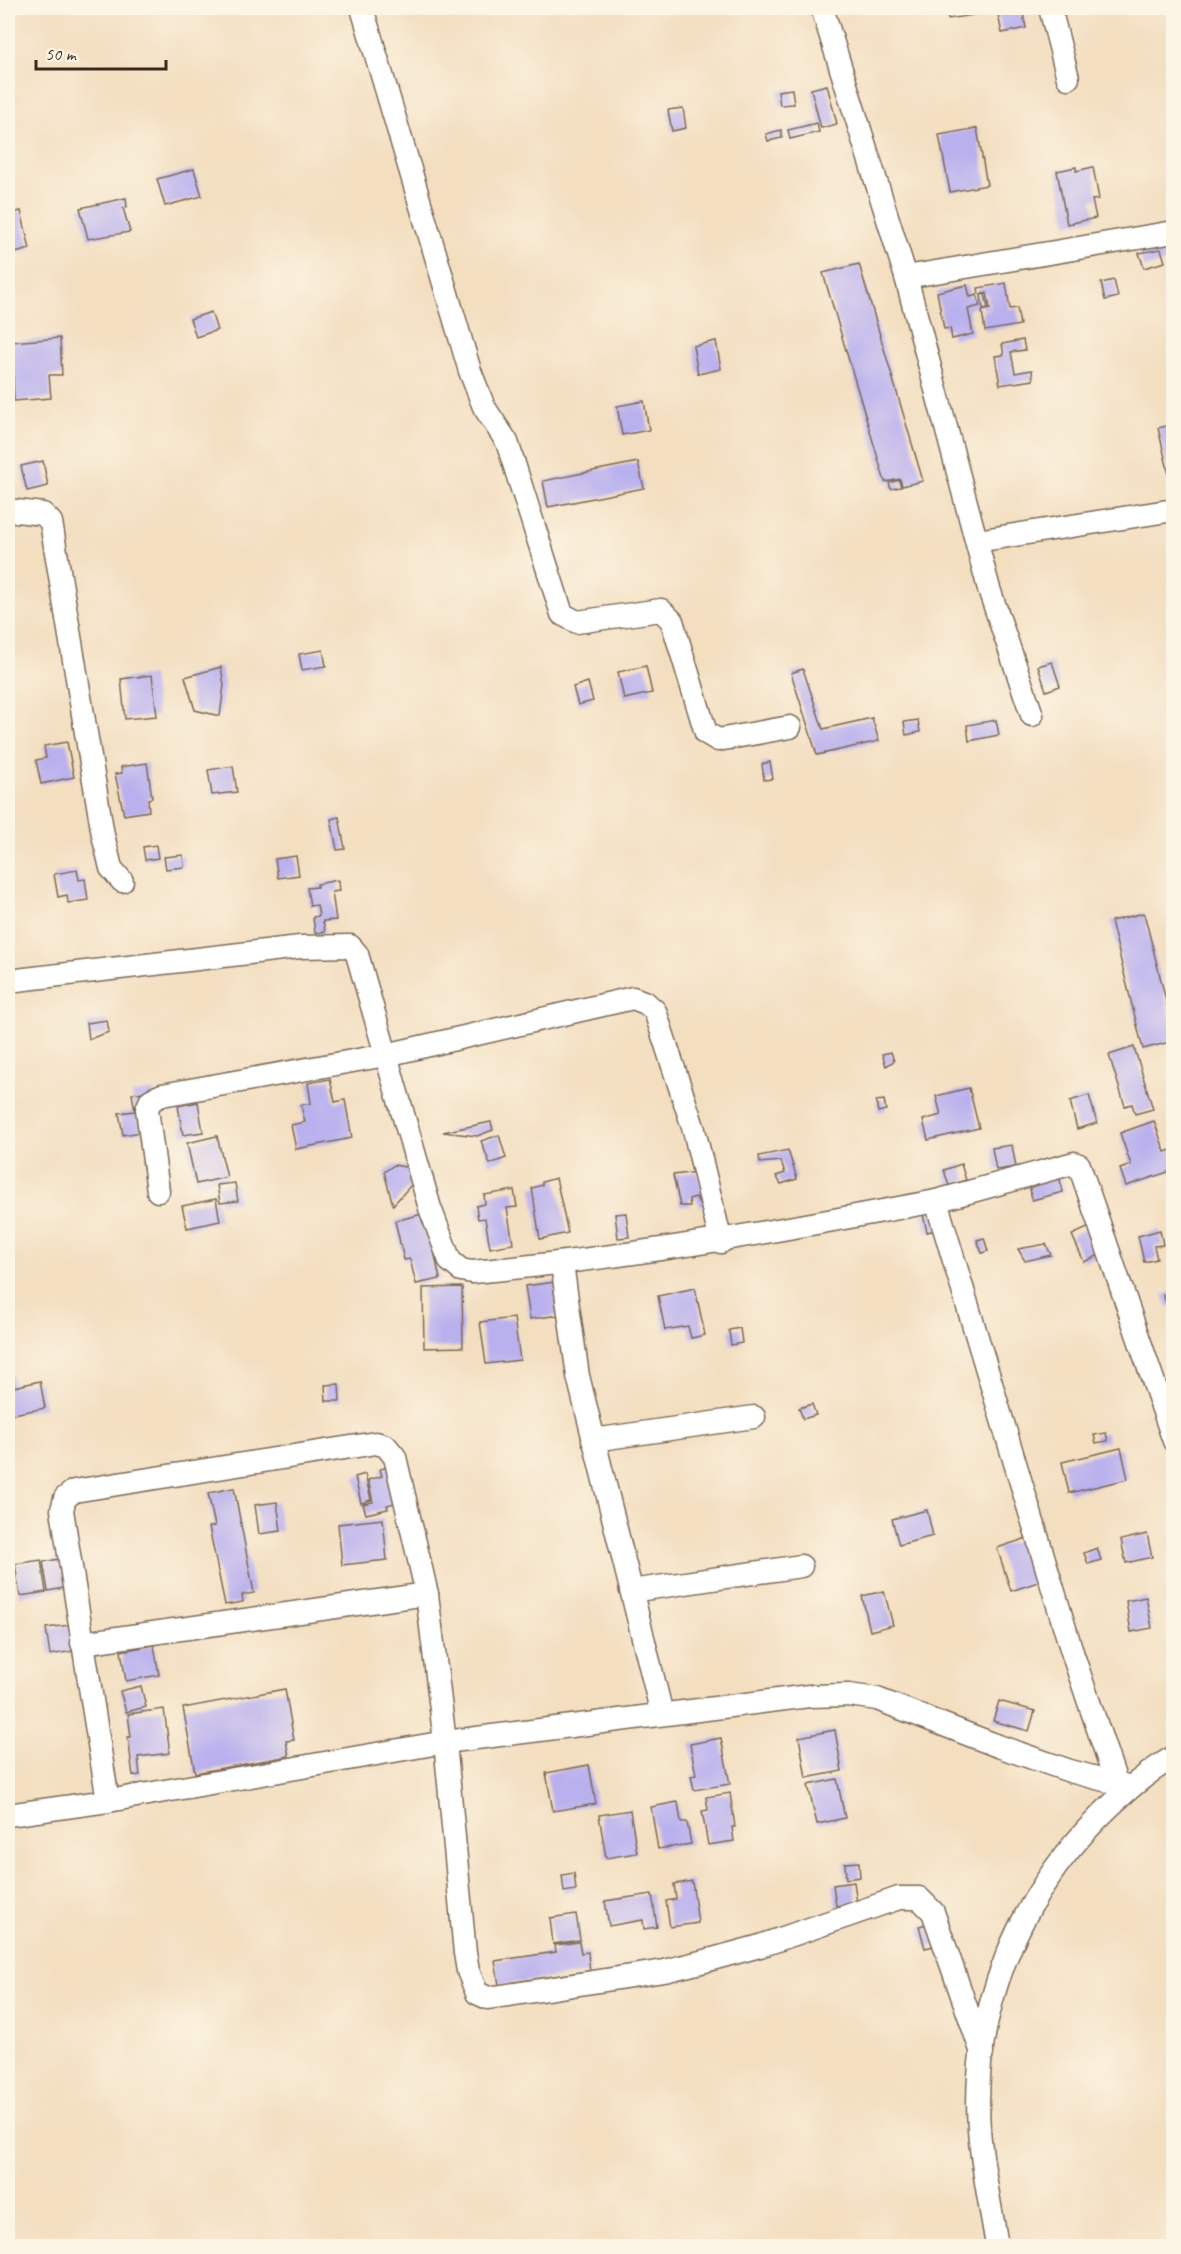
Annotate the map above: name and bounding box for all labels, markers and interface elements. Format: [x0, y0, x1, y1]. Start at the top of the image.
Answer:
scale bar [36, 33, 166, 71]
text: 50 m [45, 43, 78, 65]

